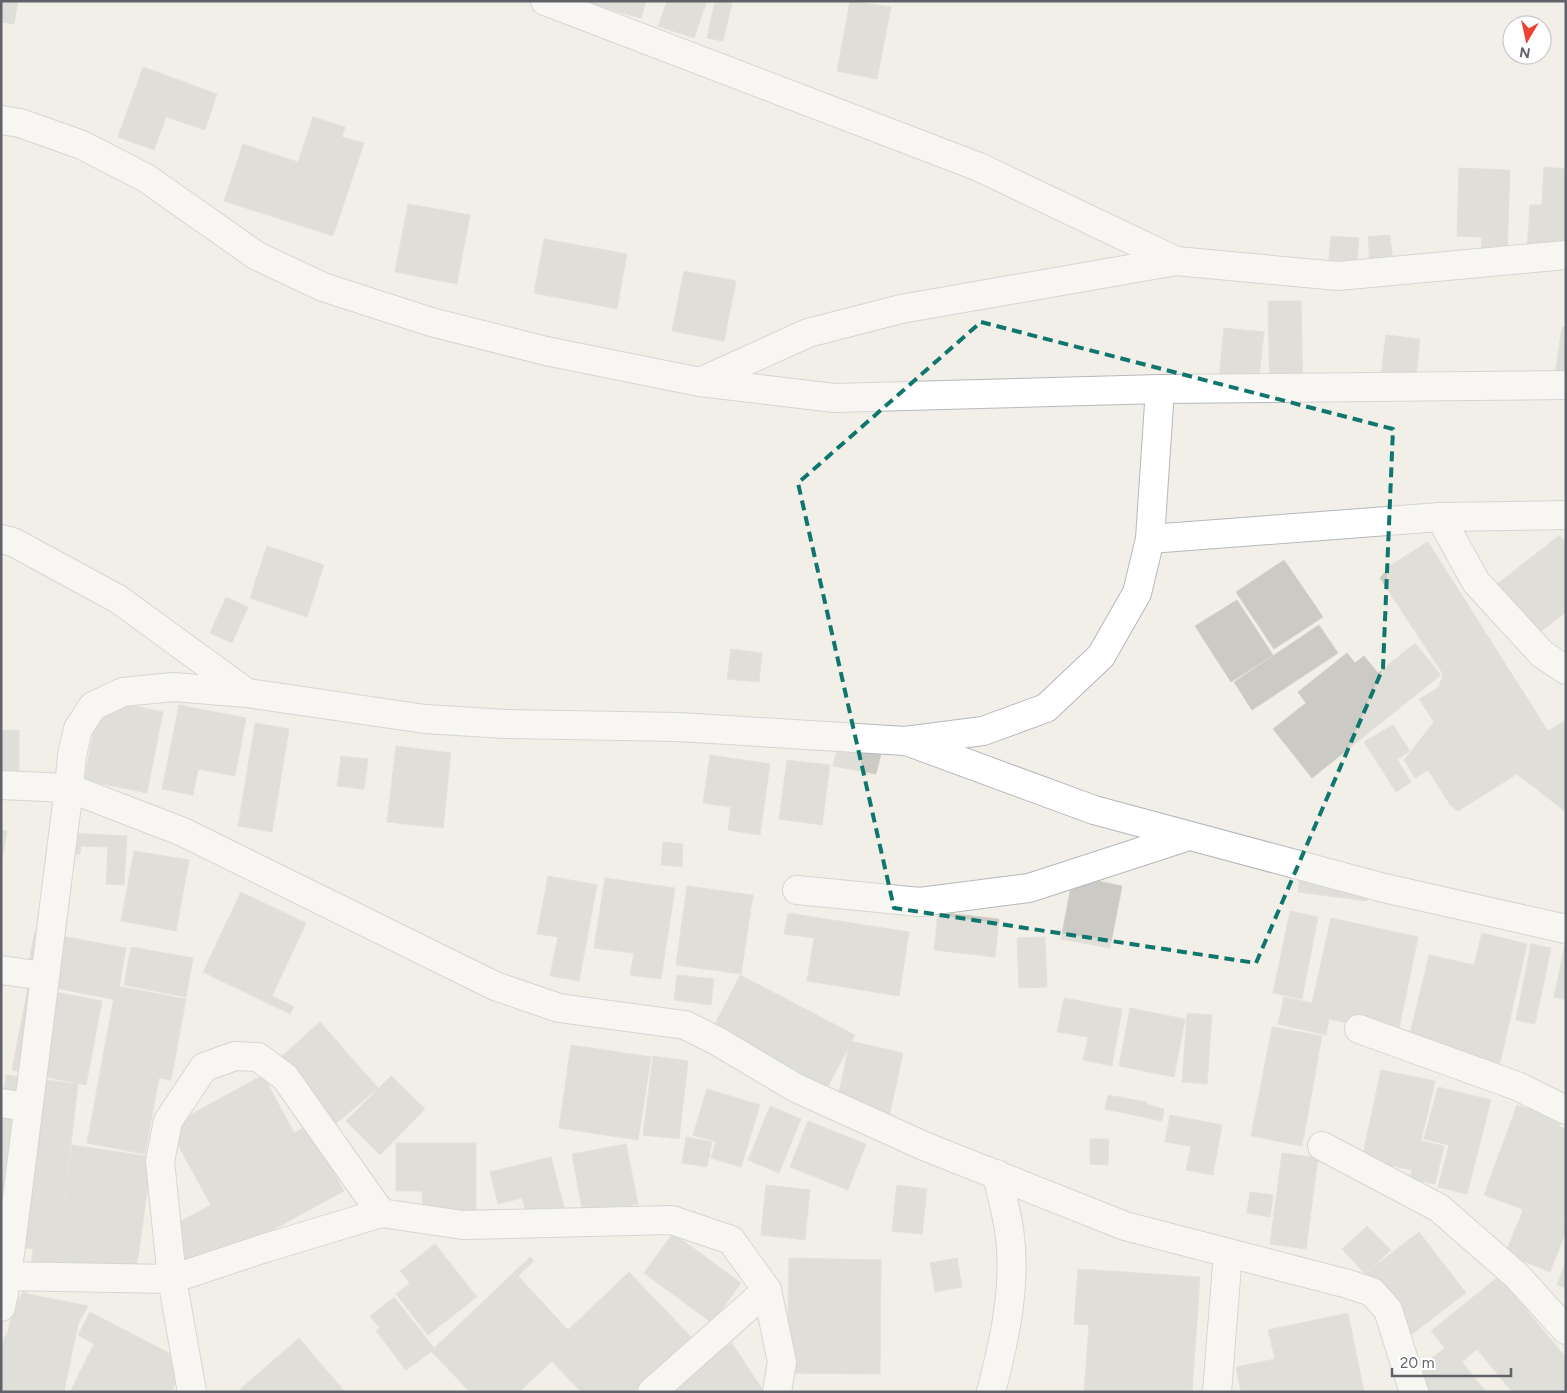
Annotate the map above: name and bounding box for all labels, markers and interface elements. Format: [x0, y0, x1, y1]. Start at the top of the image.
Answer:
north arrow [1502, 15, 1552, 65]
text: N [1518, 43, 1532, 62]
scale bar [1392, 1346, 1511, 1378]
text: 20 m [1400, 1354, 1434, 1372]

